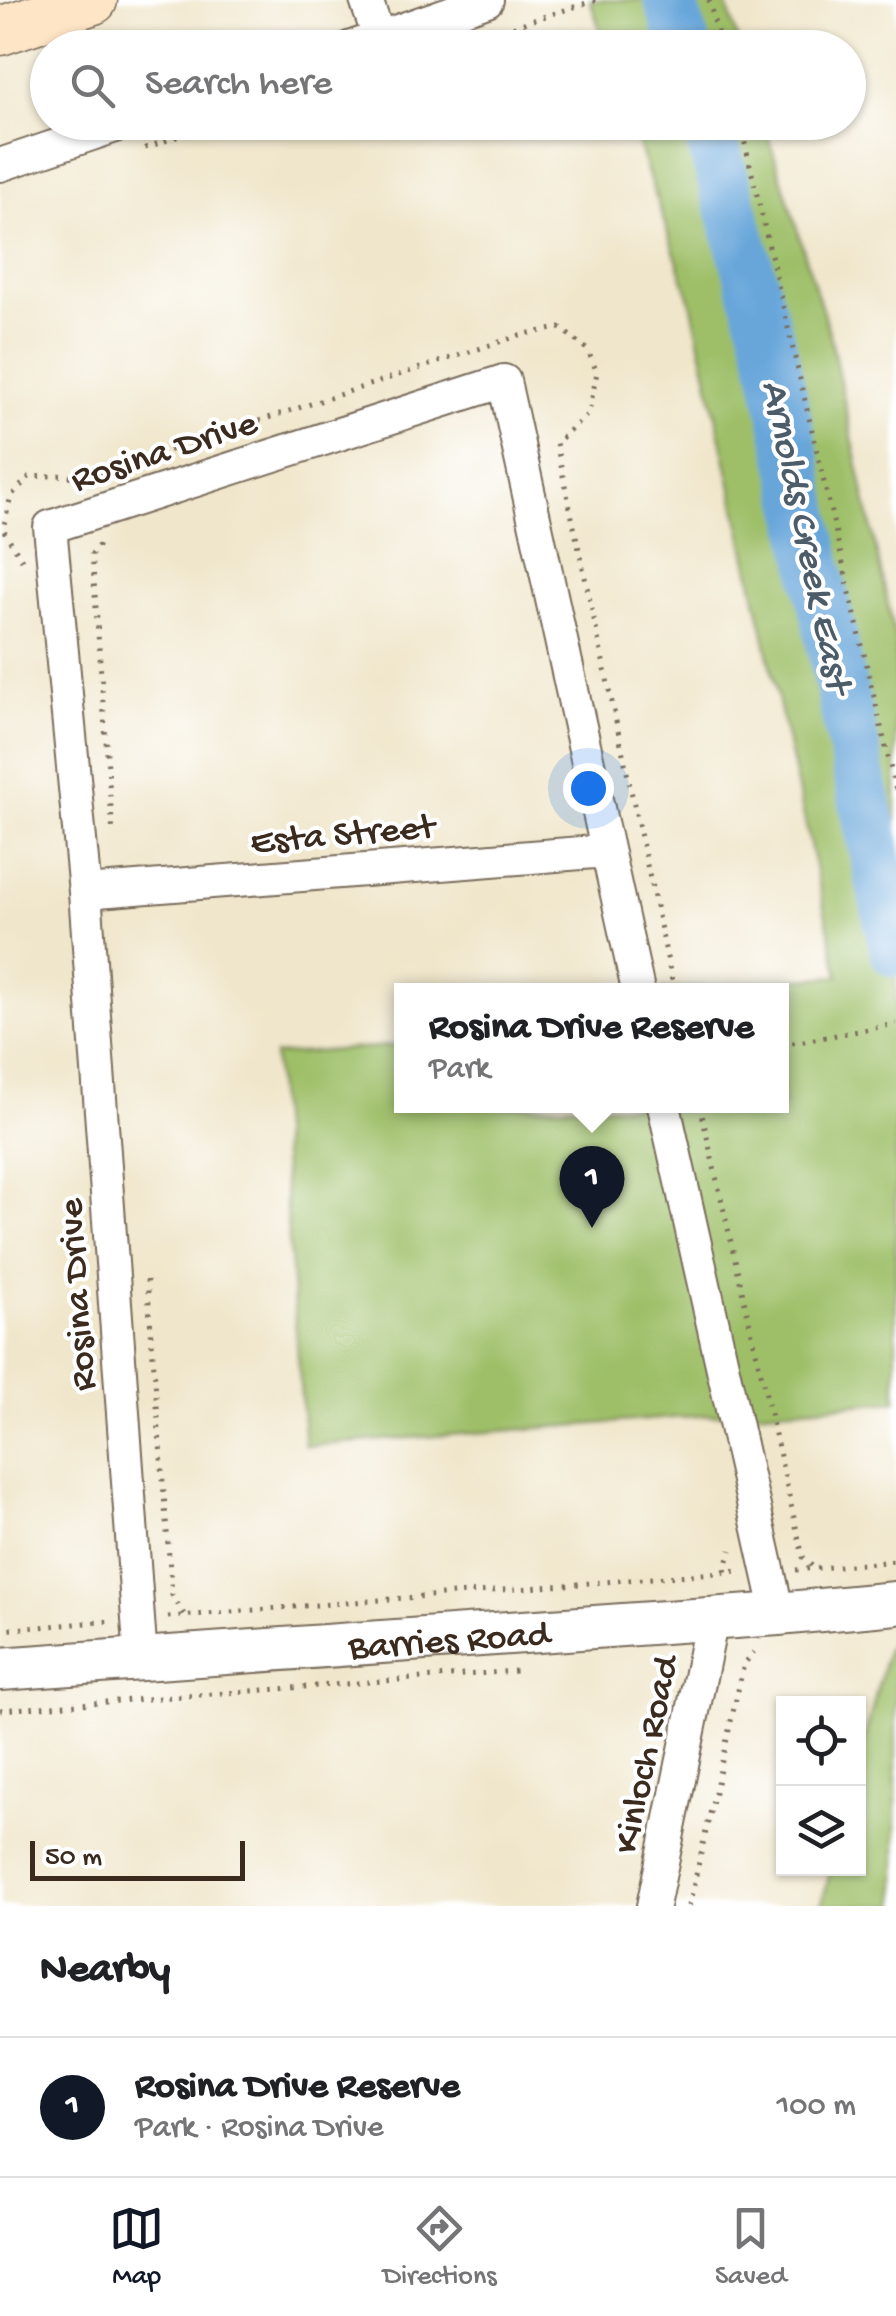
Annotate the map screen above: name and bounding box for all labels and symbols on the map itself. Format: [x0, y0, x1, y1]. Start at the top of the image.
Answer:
water label: Arnolds Creek East [748, 377, 861, 703]
street label: Rosina Drive [66, 403, 264, 504]
your location [563, 763, 614, 814]
street label: Esta Street [249, 807, 440, 867]
pin: 1 [560, 1146, 624, 1228]
street label: Rosina Drive [51, 1196, 109, 1392]
street label: Barries Road [346, 1614, 554, 1672]
street label: Kinloch Road [606, 1650, 692, 1858]
scale bar [30, 1836, 245, 1880]

